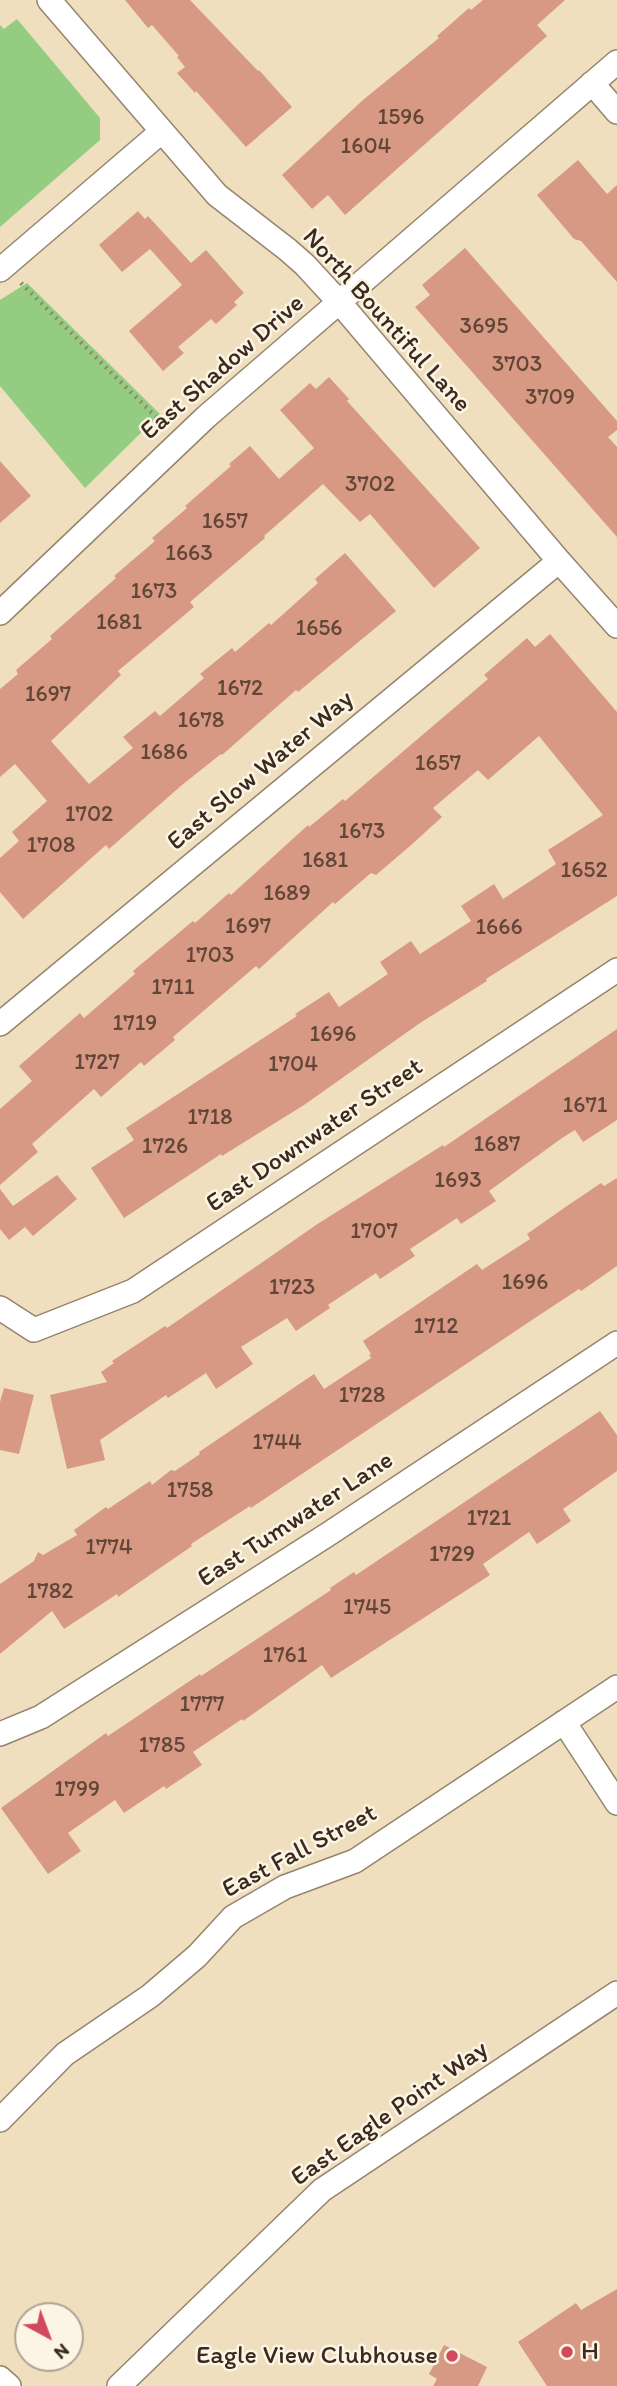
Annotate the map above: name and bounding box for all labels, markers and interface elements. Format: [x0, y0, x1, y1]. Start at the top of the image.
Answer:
house number: 1596 [378, 104, 424, 132]
house number: 1604 [341, 133, 391, 161]
street label: North Bountiful Lane [295, 222, 477, 420]
street label: East Shadow Drive [135, 289, 311, 447]
house number: 3695 [460, 313, 508, 341]
house number: 3703 [492, 351, 542, 379]
house number: 3709 [525, 384, 575, 412]
house number: 3702 [345, 471, 395, 499]
house number: 1657 [202, 508, 248, 536]
house number: 1663 [165, 540, 213, 568]
house number: 1673 [131, 578, 177, 606]
house number: 1681 [96, 609, 142, 637]
house number: 1656 [295, 615, 343, 643]
house number: 1672 [217, 675, 263, 703]
house number: 1697 [25, 681, 71, 709]
street label: East Slow Water Way [162, 684, 360, 858]
house number: 1678 [178, 707, 224, 735]
house number: 1686 [140, 739, 188, 767]
house number: 1657 [415, 750, 461, 778]
house number: 1702 [65, 801, 113, 829]
house number: 1673 [339, 818, 385, 846]
house number: 1708 [27, 832, 75, 860]
house number: 1681 [302, 847, 348, 875]
house number: 1652 [560, 857, 608, 885]
house number: 1689 [263, 880, 311, 908]
house number: 1697 [225, 913, 271, 941]
house number: 1666 [475, 914, 523, 942]
house number: 1703 [186, 942, 234, 970]
house number: 1711 [151, 974, 195, 1002]
house number: 1719 [113, 1010, 157, 1038]
house number: 1696 [309, 1021, 357, 1049]
house number: 1727 [74, 1049, 120, 1077]
house number: 1704 [268, 1051, 318, 1079]
street label: East Downwater Street [201, 1052, 429, 1220]
house number: 1671 [563, 1092, 607, 1120]
house number: 1718 [187, 1104, 233, 1132]
house number: 1687 [474, 1131, 520, 1159]
house number: 1726 [142, 1133, 188, 1161]
house number: 1693 [434, 1167, 482, 1195]
house number: 1707 [350, 1218, 398, 1246]
house number: 1696 [501, 1269, 549, 1297]
house number: 1723 [269, 1274, 315, 1302]
house number: 1712 [414, 1313, 458, 1341]
house number: 1728 [339, 1382, 385, 1410]
house number: 1744 [252, 1429, 302, 1457]
street label: East Tumwater Lane [192, 1445, 400, 1595]
house number: 1758 [167, 1477, 213, 1505]
house number: 1721 [467, 1505, 511, 1533]
house number: 1774 [85, 1534, 133, 1562]
house number: 1729 [429, 1541, 475, 1569]
house number: 1782 [27, 1578, 73, 1606]
house number: 1745 [343, 1594, 391, 1622]
house number: 1761 [263, 1642, 307, 1670]
house number: 1777 [180, 1691, 224, 1719]
house number: 1785 [139, 1732, 185, 1760]
house number: 1799 [54, 1776, 100, 1804]
street label: East Fall Street [217, 1798, 383, 1906]
street label: East Eagle Point Way [286, 2034, 494, 2194]
north arrow [14, 2302, 84, 2372]
place label: H [581, 2336, 599, 2368]
text: N [49, 2339, 74, 2365]
place label: Eagle View Clubhouse [196, 2340, 438, 2372]
marker: H [559, 2344, 575, 2360]
marker: Eagle View Clubhouse [444, 2348, 460, 2364]

